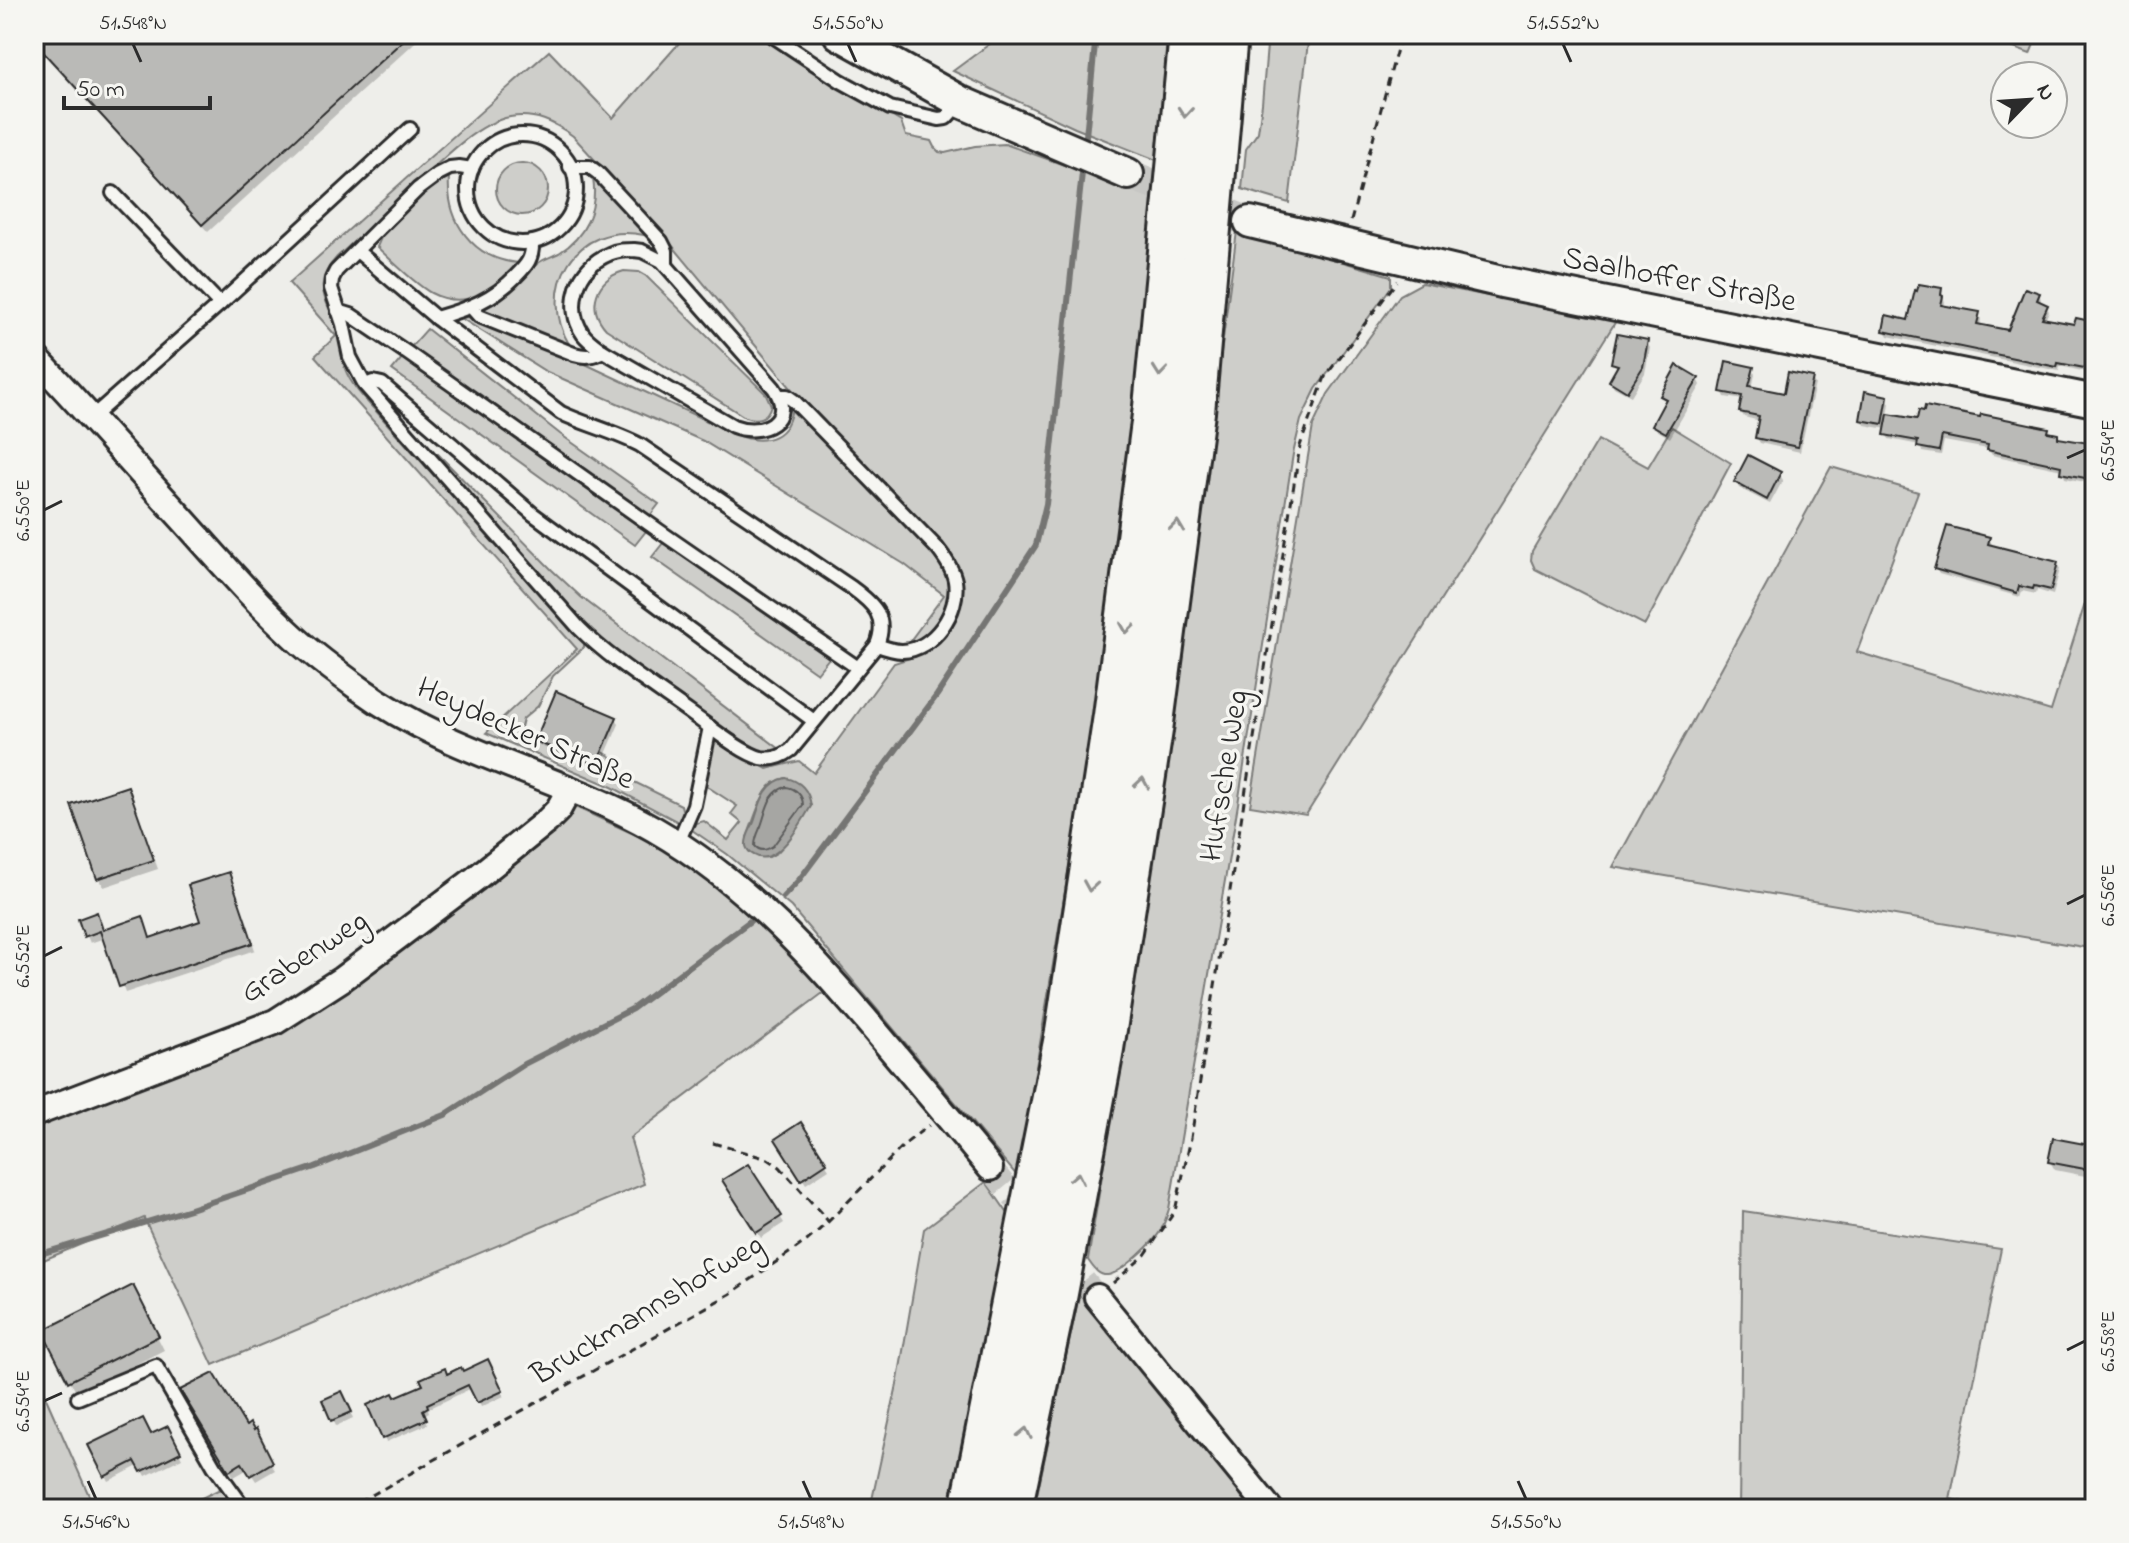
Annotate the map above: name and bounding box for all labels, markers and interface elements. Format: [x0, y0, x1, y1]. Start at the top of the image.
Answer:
text: 51.548°N [99, 10, 167, 39]
text: 51.550°N [812, 10, 884, 39]
text: 51.552°N [1526, 10, 1600, 39]
scale bar [64, 60, 210, 110]
north arrow [1989, 60, 2069, 140]
text: 50 m [76, 73, 125, 108]
text: N [2027, 79, 2062, 106]
one-way arrow [1176, 106, 1193, 119]
street label: Saalhoffer Straße [1558, 235, 1801, 327]
one-way arrow [1152, 364, 1169, 377]
text: 6.554°E [2095, 419, 2124, 481]
text: 6.550°E [10, 479, 39, 541]
one-way arrow [1168, 519, 1185, 533]
one-way arrow [1119, 622, 1136, 635]
street label: Heydecker Straße [409, 666, 642, 804]
street label: Hufsche Weg [1189, 687, 1263, 865]
one-way arrow [1133, 777, 1150, 790]
text: 6.556°E [2095, 864, 2124, 926]
one-way arrow [1082, 879, 1099, 893]
street label: Grabenweg [232, 899, 378, 1017]
text: 6.552°E [10, 924, 39, 988]
one-way arrow [1067, 1171, 1084, 1185]
street label: Bruckmannshofweg [522, 1223, 773, 1400]
text: 6.558°E [2095, 1311, 2124, 1371]
text: 6.554°E [10, 1370, 39, 1432]
one-way arrow [1016, 1426, 1033, 1440]
text: 51.546°N [61, 1509, 131, 1538]
text: 51.548°N [777, 1509, 845, 1538]
text: 51.550°N [1490, 1509, 1562, 1538]

